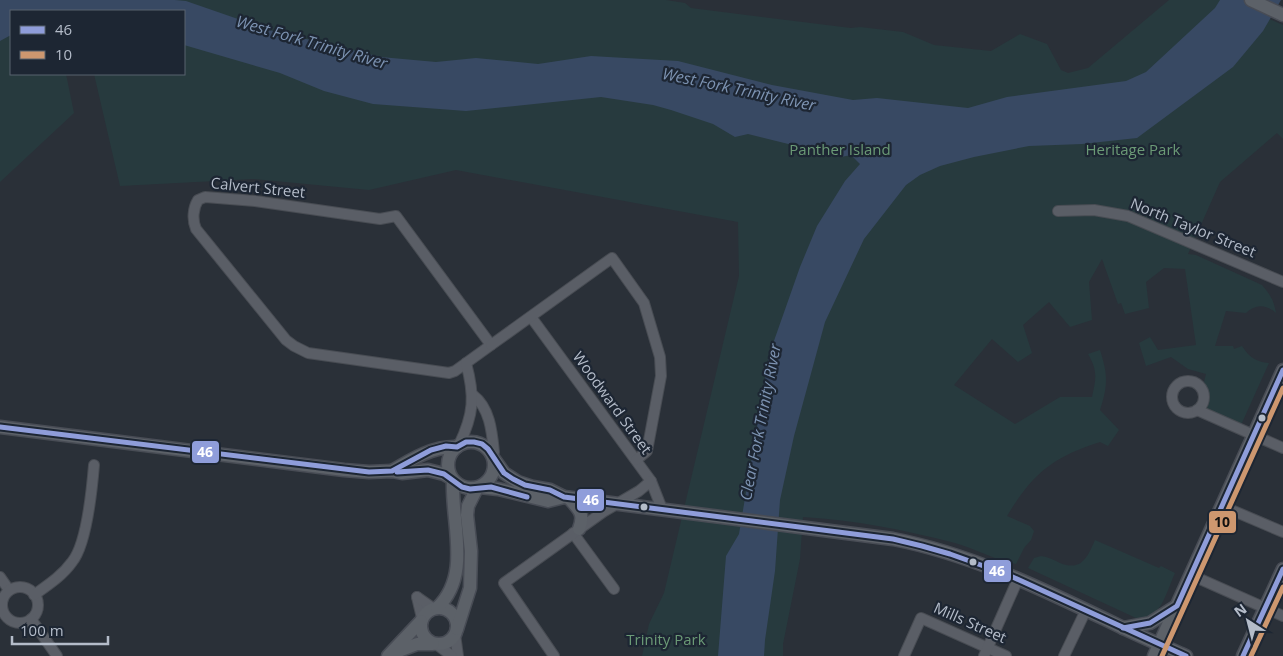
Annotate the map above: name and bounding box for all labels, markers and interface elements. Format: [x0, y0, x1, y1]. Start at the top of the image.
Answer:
legend [10, 10, 185, 75]
water label: West Fork Trinity River [234, 10, 391, 74]
text: 46 [55, 19, 72, 39]
text: 10 [55, 44, 72, 64]
water label: West Fork Trinity River [660, 62, 818, 116]
park label: Panther Island [789, 139, 891, 159]
park label: Heritage Park [1086, 139, 1181, 159]
street label: Calvert Street [210, 172, 306, 202]
street label: North Taylor Street [1128, 193, 1259, 261]
water label: Clear Fork Trinity River [734, 341, 786, 502]
street label: Woodward Street [569, 347, 657, 458]
unlabelled marker [1257, 413, 1267, 423]
line badge: 46 [191, 440, 220, 464]
text: 46 [197, 442, 213, 461]
line badge: 46 [576, 488, 605, 512]
text: 46 [583, 490, 599, 509]
unlabelled marker [639, 502, 649, 512]
line badge: 10 [1208, 510, 1237, 534]
text: 10 [1214, 512, 1230, 531]
unlabelled marker [968, 557, 978, 567]
line badge: 46 [983, 559, 1012, 583]
text: 46 [989, 561, 1005, 580]
north arrow [1223, 596, 1273, 646]
street label: Mills Street [931, 597, 1010, 647]
text: N [1230, 599, 1250, 621]
scale bar [12, 614, 109, 646]
text: 100 m [20, 620, 64, 640]
park label: Trinity Park [626, 629, 706, 649]

